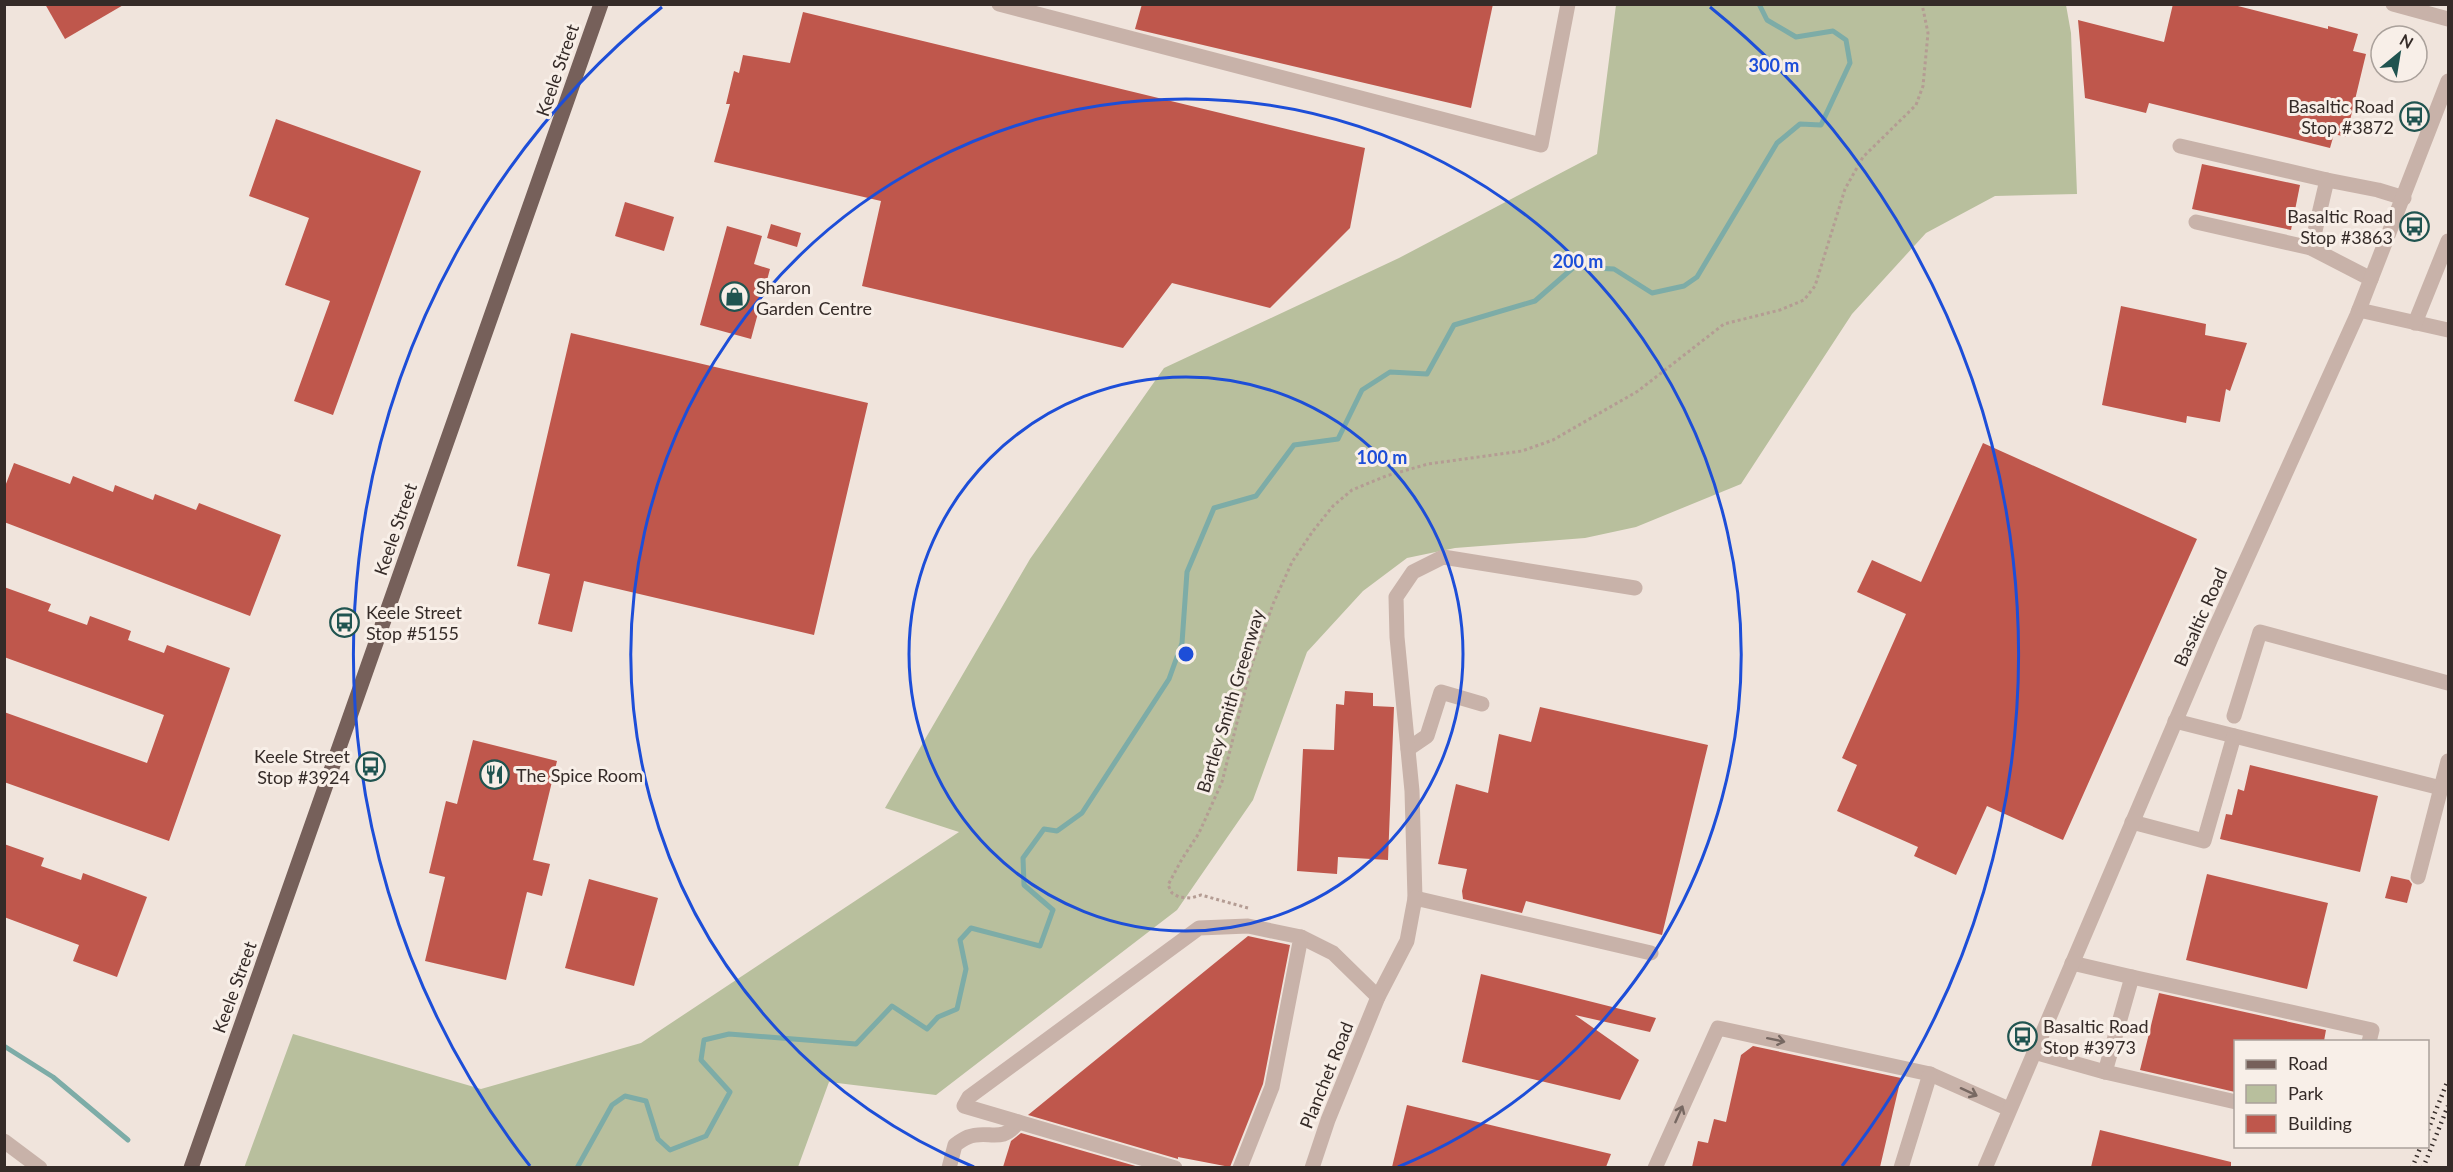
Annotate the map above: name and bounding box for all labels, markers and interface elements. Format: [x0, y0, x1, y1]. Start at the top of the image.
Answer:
street label: Keele Street [531, 21, 583, 119]
north arrow [2369, 24, 2429, 84]
text: N [2397, 29, 2417, 52]
text: 300 m [1749, 54, 1799, 76]
place label: Basaltic Road Stop #3872 [2288, 95, 2394, 138]
bus stop icon: Basaltic Road Stop #3872 [2399, 100, 2431, 132]
place label: Basaltic Road Stop #3863 [2287, 205, 2393, 248]
bus stop icon: Basaltic Road Stop #3863 [2398, 210, 2430, 242]
text: 200 m [1553, 250, 1603, 272]
place label: Sharon Garden Centre [756, 276, 872, 319]
shop icon: Sharon Garden Centre [719, 281, 751, 313]
text: 100 m [1357, 446, 1407, 468]
street label: Keele Street [369, 480, 421, 578]
street label: Basaltic Road [2168, 564, 2232, 670]
place label: Keele Street Stop #5155 [366, 601, 463, 644]
bus stop icon: Keele Street Stop #5155 [329, 606, 361, 638]
street label: Bartley Smith Greenway [1192, 606, 1269, 795]
centre of rings [1176, 644, 1196, 664]
place label: Keele Street Stop #3924 [254, 745, 351, 788]
bus stop icon: Keele Street Stop #3924 [355, 750, 387, 782]
restaurant icon: The Spice Room [479, 759, 511, 791]
place label: The Spice Room [516, 764, 643, 786]
street label: Keele Street [207, 938, 261, 1036]
place label: Basaltic Road Stop #3973 [2043, 1015, 2149, 1058]
street label: Planchet Road [1295, 1018, 1357, 1132]
bus stop icon: Basaltic Road Stop #3973 [2006, 1020, 2038, 1052]
one-way arrow [1765, 1035, 1785, 1046]
legend [2234, 1040, 2429, 1148]
text: Road [2288, 1052, 2328, 1074]
text: Park [2288, 1082, 2324, 1104]
one-way arrow [1960, 1087, 1978, 1099]
one-way arrow [1674, 1106, 1686, 1124]
text: Building [2288, 1112, 2352, 1134]

